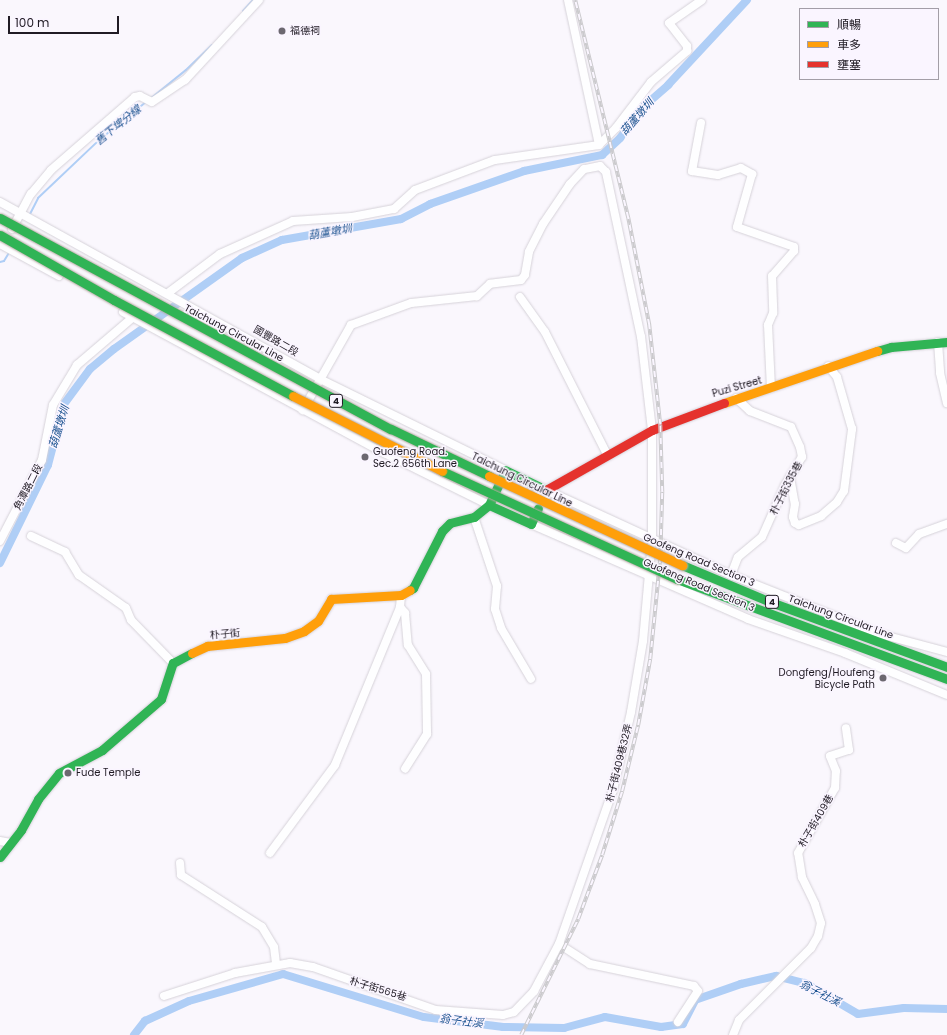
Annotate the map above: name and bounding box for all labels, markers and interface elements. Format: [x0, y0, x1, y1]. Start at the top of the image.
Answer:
scale bar [10, 8, 121, 34]
legend [799, 8, 939, 80]
text: 100 m [15, 14, 49, 31]
text: 順暢 [837, 16, 861, 33]
place label: 福德祠 [290, 25, 320, 37]
marker: 福德祠 [277, 26, 287, 36]
text: 車多 [837, 36, 861, 53]
text: 壅塞 [837, 56, 861, 73]
water label: 葫蘆墩圳 [618, 96, 656, 138]
water label: 舊下埤分線 [92, 103, 144, 147]
water label: 葫蘆墩圳 [307, 222, 353, 242]
street label: Taichung Circular Line [182, 302, 286, 364]
street label: 國豐路二段 [251, 323, 301, 359]
street label: Puzi Street [711, 374, 763, 400]
road number: 4 [328, 394, 344, 408]
water label: 葫蘆墩圳 [46, 404, 72, 450]
place label: Guofeng Road. Sec.2 656th Lane [373, 445, 457, 468]
street label: Taichung Circular Line [470, 450, 574, 510]
marker: Guofeng Road. Sec.2 656th Lane [360, 452, 370, 462]
street label: 朴子街335巷 [767, 459, 805, 517]
street label: 角潭路二段 [11, 462, 45, 512]
street label: Goofeng Road Section 3 [641, 531, 757, 589]
street label: Guofeng Road Section 3 [641, 556, 757, 614]
street label: Taichung Circular Line [787, 592, 895, 642]
road number: 4 [764, 595, 780, 609]
street label: 朴子街 [210, 627, 240, 641]
place label: Dongfeng/Houfeng Bicycle Path [779, 666, 875, 690]
marker: Dongfeng/Houfeng Bicycle Path [878, 673, 888, 683]
street label: 朴子街409巷32弄 [603, 722, 635, 804]
place label: Fude Temple [76, 767, 140, 779]
marker: Fude Temple [63, 768, 73, 778]
street label: 朴子街409巷 [796, 793, 836, 849]
street label: 朴子街565巷 [348, 975, 408, 1003]
water label: 翁子社溪 [797, 977, 843, 1009]
water label: 翁子社溪 [438, 1012, 484, 1030]

